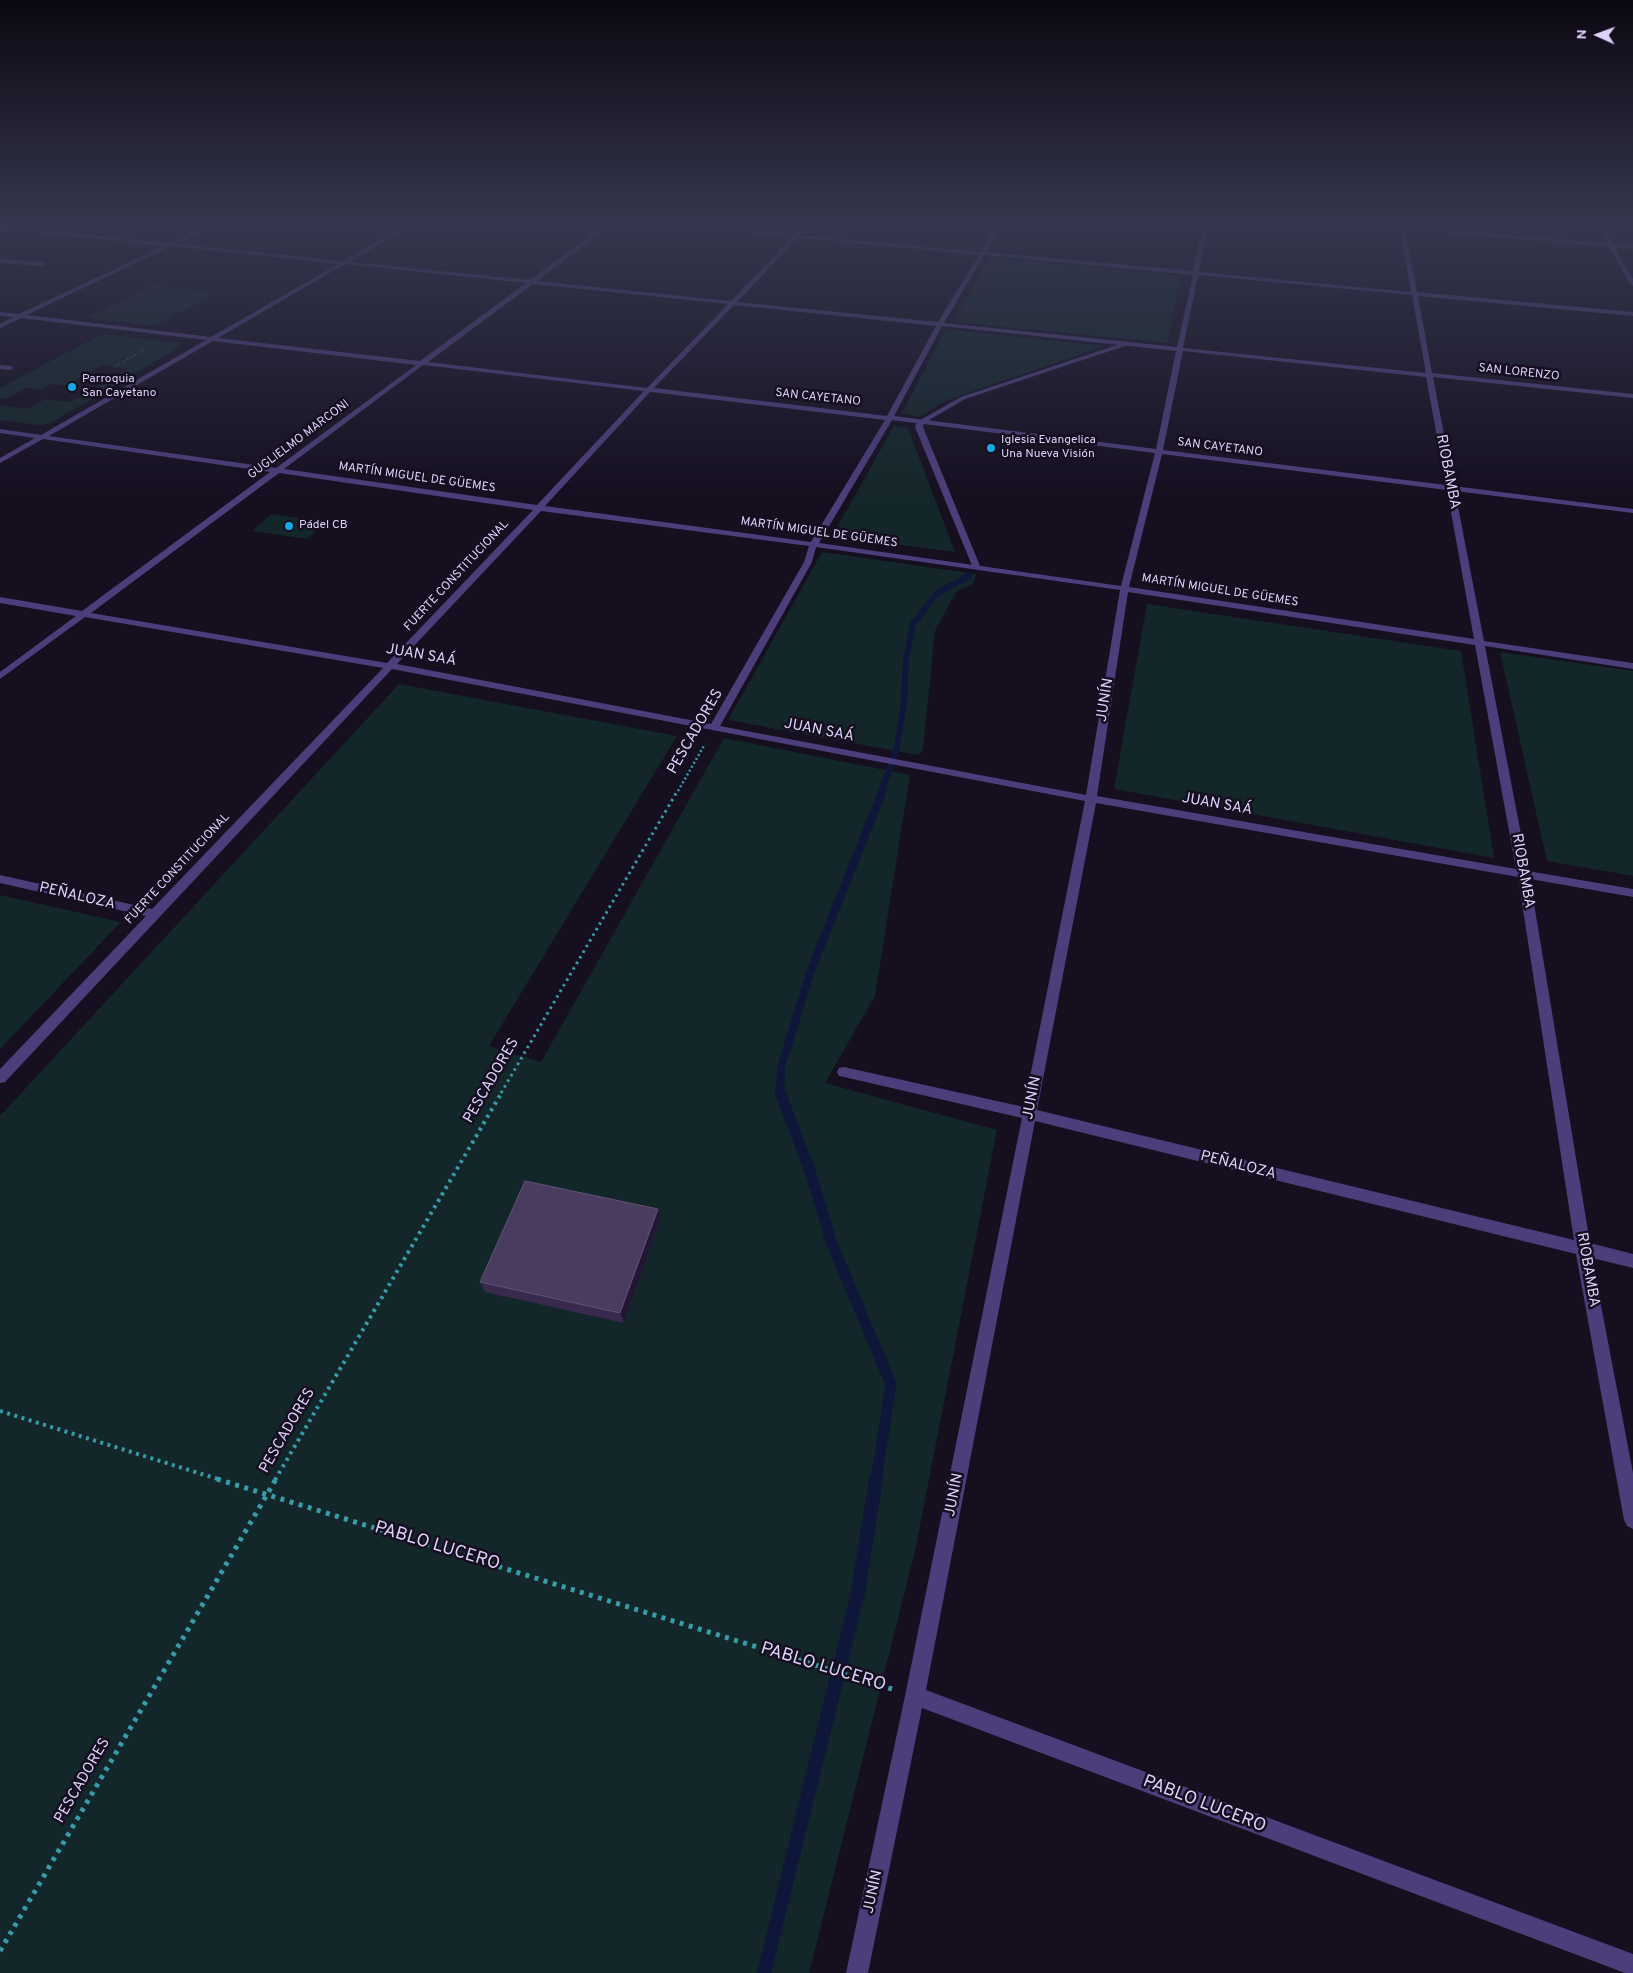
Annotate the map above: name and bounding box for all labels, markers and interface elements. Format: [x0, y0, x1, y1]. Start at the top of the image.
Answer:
north arrow [1573, 10, 1623, 60]
text: N [1574, 29, 1591, 40]
street label: SAN LORENZO [1478, 362, 1560, 384]
place label: Parroquia San Cayetano [82, 373, 156, 401]
marker: Parroquia San Cayetano [66, 381, 78, 393]
street label: SAN CAYETANO [774, 386, 862, 410]
street label: GUGLIELMO MARCONI [246, 397, 352, 483]
street label: RIOBAMBA [1431, 433, 1463, 511]
place label: Iglesia Evangelica Una Nueva Visión [1001, 434, 1096, 462]
street label: SAN CAYETANO [1176, 436, 1264, 460]
marker: Iglesia Evangelica Una Nueva Visión [985, 442, 997, 454]
street label: MARTÍN MIGUEL DE GÜEMES [338, 460, 496, 496]
street label: MARTÍN MIGUEL DE GÜEMES [740, 515, 898, 551]
street label: FUERTE CONSTITUCIONAL [402, 517, 512, 635]
place label: Pádel CB [299, 519, 348, 533]
marker: Pádel CB [283, 520, 295, 532]
street label: MARTÍN MIGUEL DE GÜEMES [1141, 571, 1299, 611]
street label: JUAN SAÁ [384, 641, 458, 671]
street label: JUNÍN [1094, 677, 1118, 723]
street label: PESCADORES [664, 686, 728, 778]
street label: JUAN SAÁ [782, 715, 856, 747]
street label: JUAN SAÁ [1180, 790, 1254, 820]
street label: FUERTE CONSTITUCIONAL [123, 810, 233, 928]
street label: RIOBAMBA [1507, 832, 1537, 910]
street label: PEÑALOZA [37, 880, 117, 914]
street label: PESCADORES [460, 1035, 524, 1127]
street label: JUNÍN [1020, 1075, 1046, 1121]
street label: PEÑALOZA [1198, 1148, 1278, 1184]
street label: RIOBAMBA [1572, 1231, 1602, 1309]
street label: PESCADORES [256, 1385, 320, 1477]
street label: JUNÍN [942, 1472, 968, 1518]
street label: PABLO LUCERO [372, 1518, 502, 1576]
street label: PABLO LUCERO [758, 1639, 888, 1697]
street label: PESCADORES [51, 1735, 115, 1827]
street label: PABLO LUCERO [1139, 1772, 1269, 1838]
street label: JUNÍN [861, 1869, 887, 1915]

